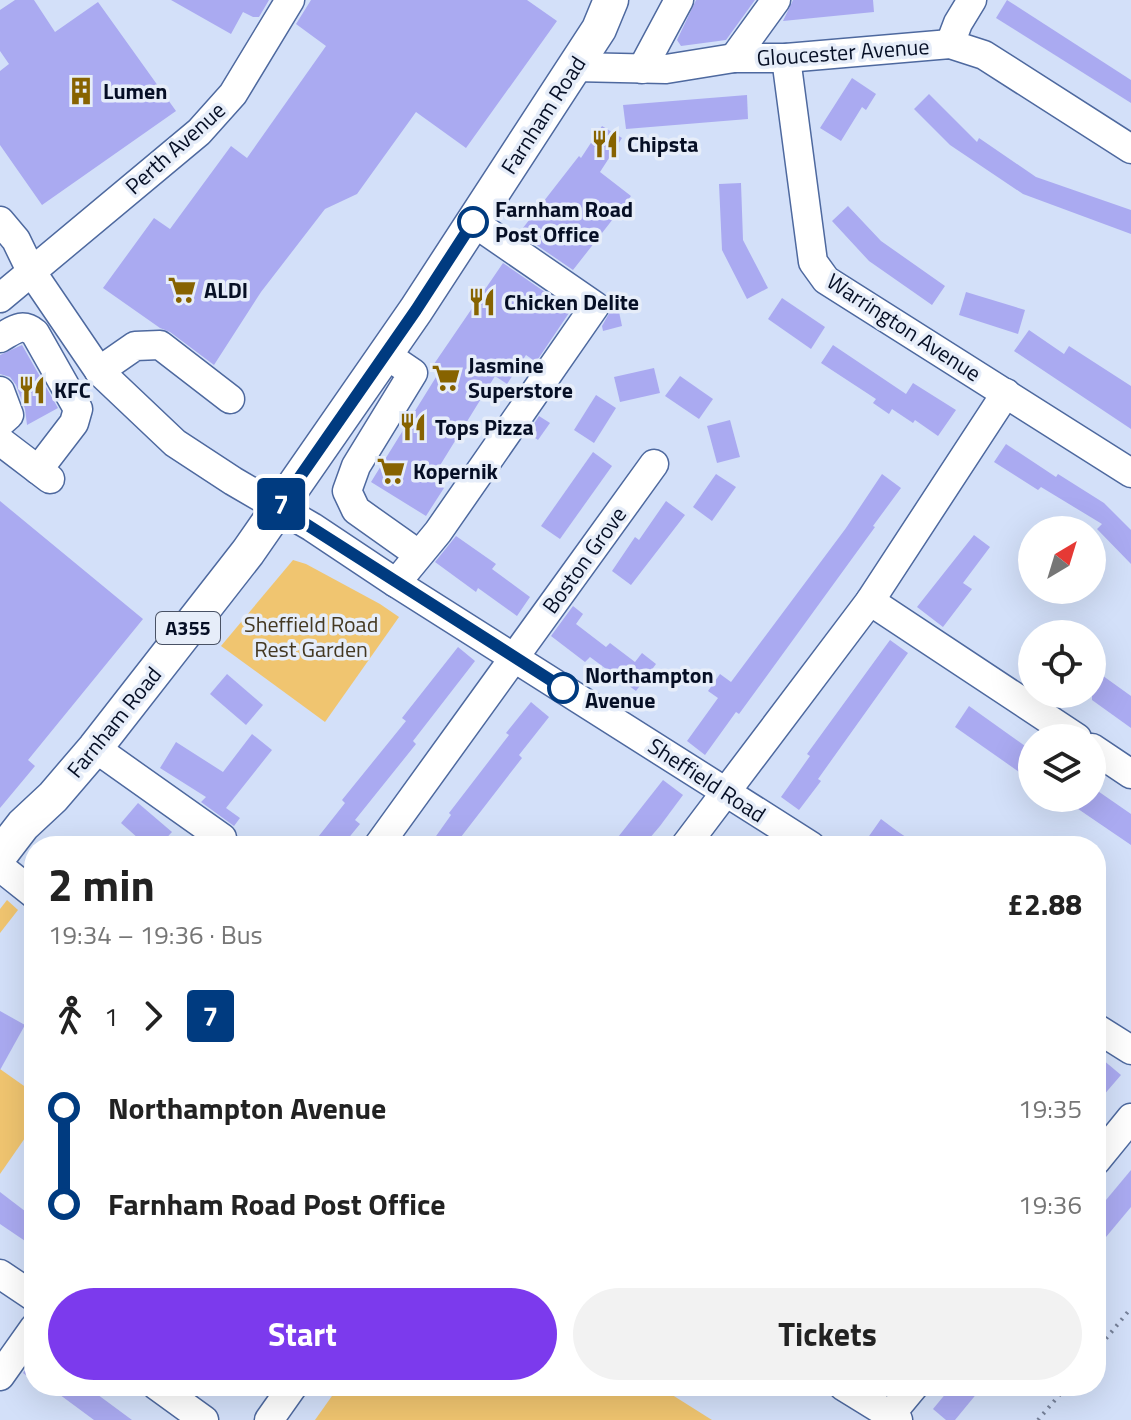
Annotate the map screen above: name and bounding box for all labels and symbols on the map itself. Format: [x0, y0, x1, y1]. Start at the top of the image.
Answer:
street label: Gloucester Avenue [756, 29, 930, 75]
street label: Farnham Road [492, 49, 594, 181]
place label: Lumen [103, 74, 167, 108]
building icon: Lumen [66, 76, 96, 106]
street label: Perth Avenue [117, 94, 233, 202]
place label: Chipsta [627, 127, 698, 161]
restaurant icon: Chipsta [590, 129, 620, 159]
place label: Farnham Road Post Office [495, 192, 633, 251]
marker: Farnham Road Post Office [458, 207, 488, 237]
street label: Warrington Avenue [820, 264, 988, 390]
place label: ALDI [204, 273, 248, 307]
supermarket icon: ALDI [167, 275, 197, 305]
place label: Chicken Delite [504, 285, 639, 319]
restaurant icon: Chicken Delite [467, 287, 497, 317]
place label: Jasmine Superstore [468, 348, 573, 407]
supermarket icon: Jasmine Superstore [431, 363, 461, 393]
place label: KFC [54, 373, 91, 407]
restaurant icon: KFC [17, 375, 47, 405]
place label: Tops Pizza [435, 410, 534, 444]
restaurant icon: Tops Pizza [398, 412, 428, 442]
place label: Kopernik [413, 454, 499, 488]
supermarket icon: Kopernik [376, 456, 406, 486]
line badge: 7 [255, 478, 307, 530]
street label: Boston Grove [533, 499, 635, 621]
north arrow [1018, 516, 1106, 604]
park label: Sheffield Road Rest Garden [244, 607, 378, 666]
road number: A355 [156, 612, 220, 644]
place label: Northampton Avenue [585, 658, 714, 717]
street label: Farnham Road [58, 659, 170, 785]
marker: Northampton Avenue [548, 673, 578, 703]
street label: Sheffield Road [641, 729, 773, 831]

